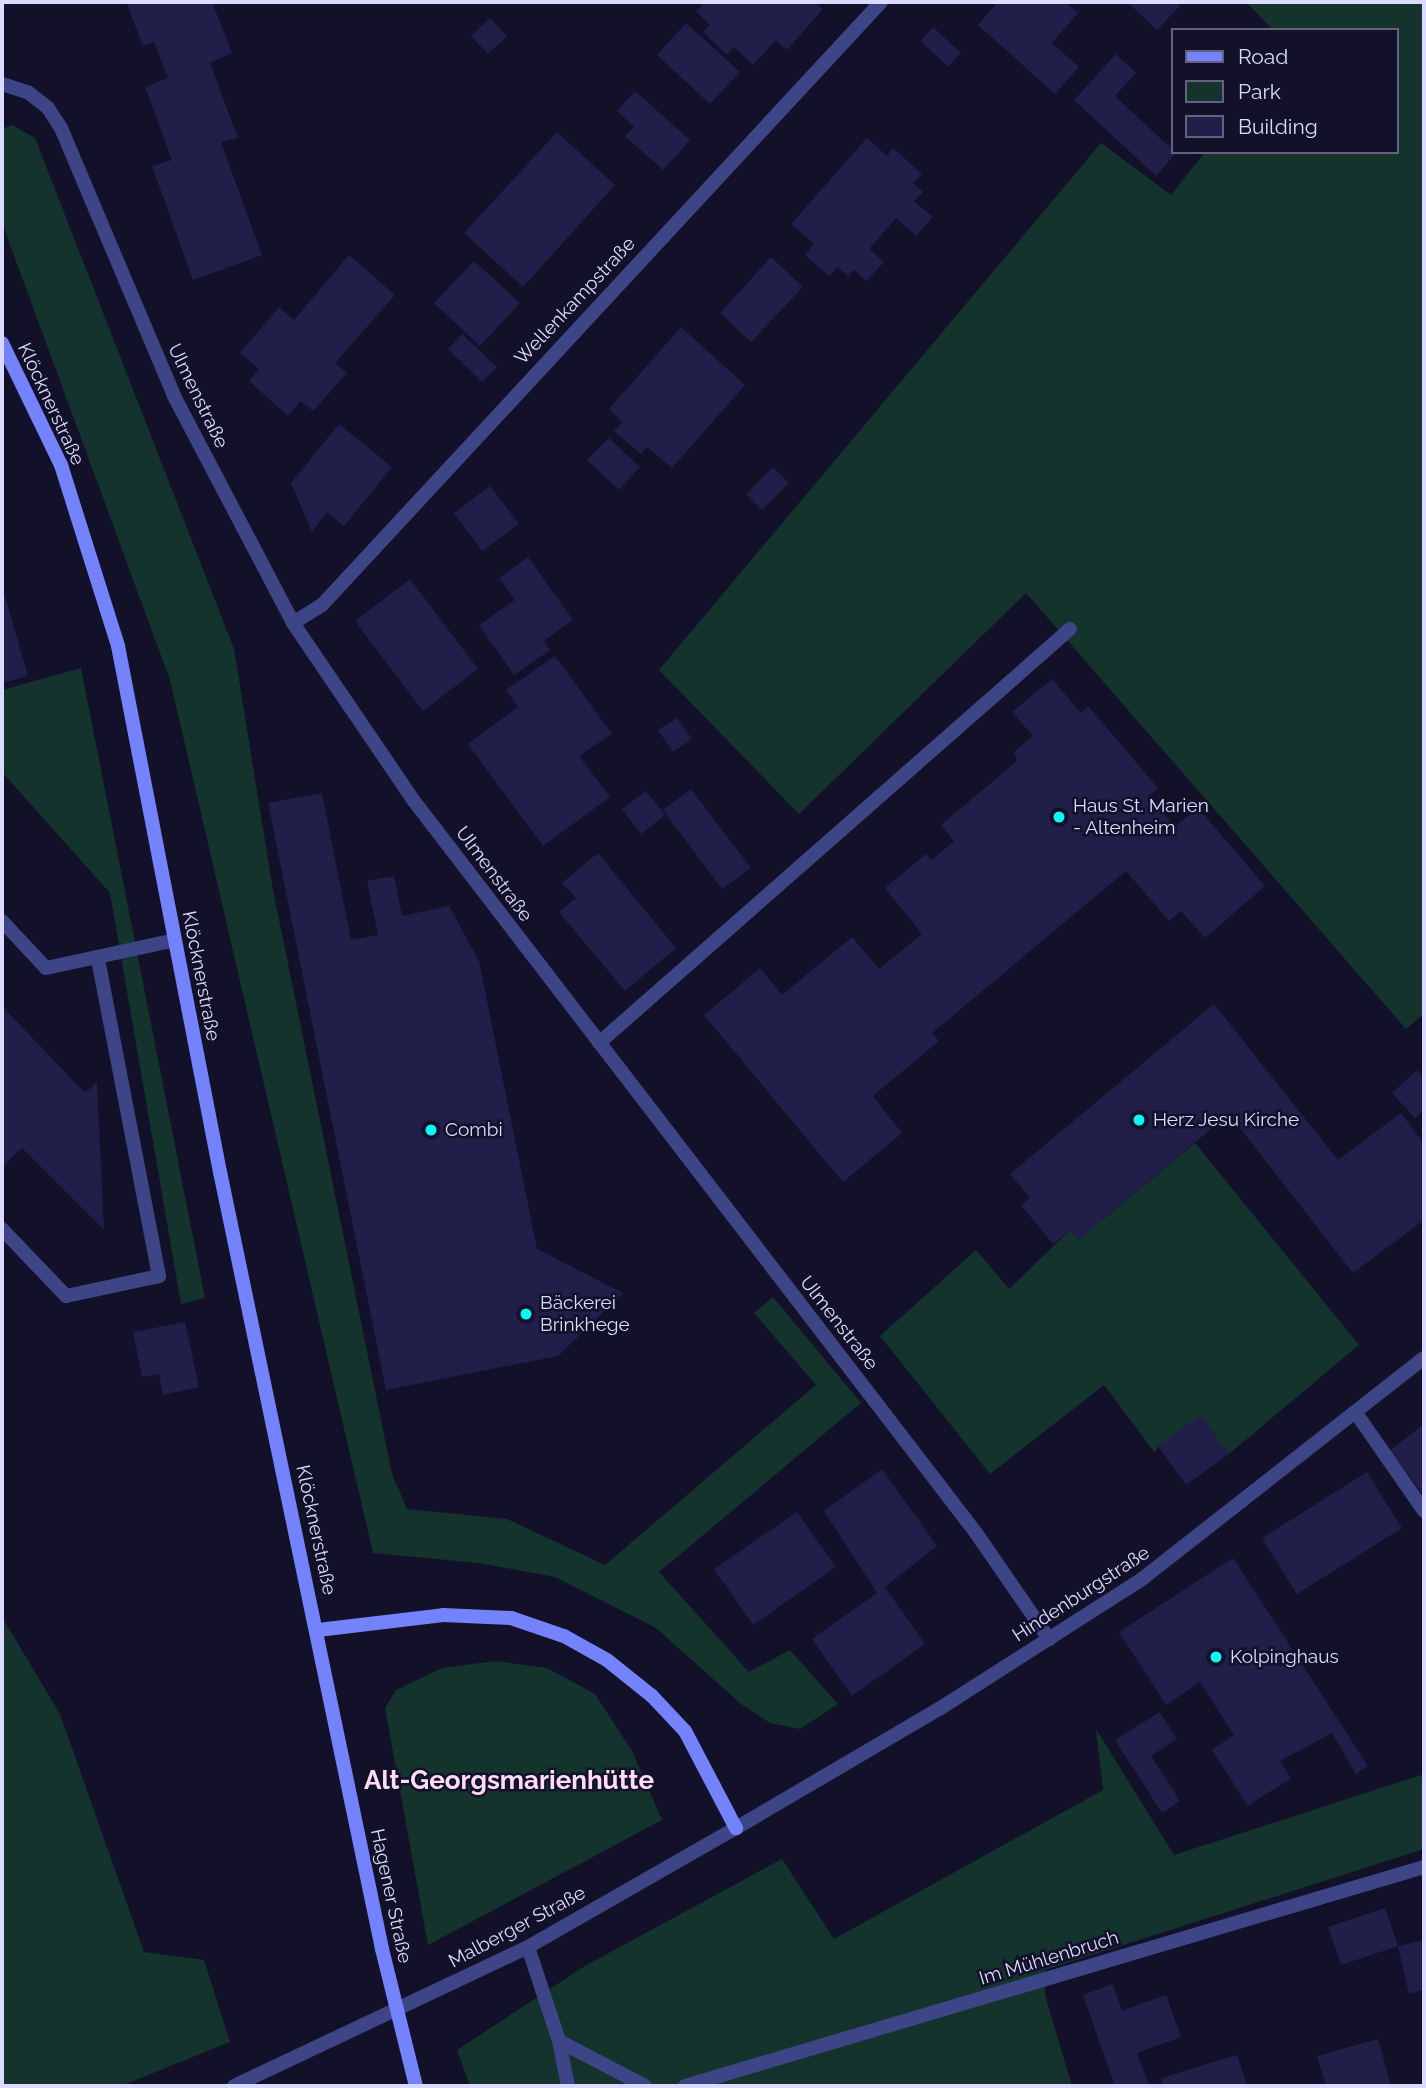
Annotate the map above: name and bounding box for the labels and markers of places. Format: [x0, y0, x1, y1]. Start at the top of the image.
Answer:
place label: Haus St. Marien - Altenheim [1073, 795, 1209, 839]
marker: Haus St. Marien - Altenheim [1051, 809, 1067, 825]
place label: Herz Jesu Kirche [1153, 1109, 1300, 1131]
marker: Herz Jesu Kirche [1131, 1112, 1147, 1128]
place label: Combi [445, 1119, 503, 1141]
marker: Combi [423, 1122, 439, 1138]
place label: Bäckerei Brinkhege [540, 1292, 630, 1336]
marker: Bäckerei Brinkhege [518, 1306, 534, 1322]
place label: Kolpinghaus [1230, 1646, 1339, 1668]
marker: Kolpinghaus [1208, 1649, 1224, 1665]

